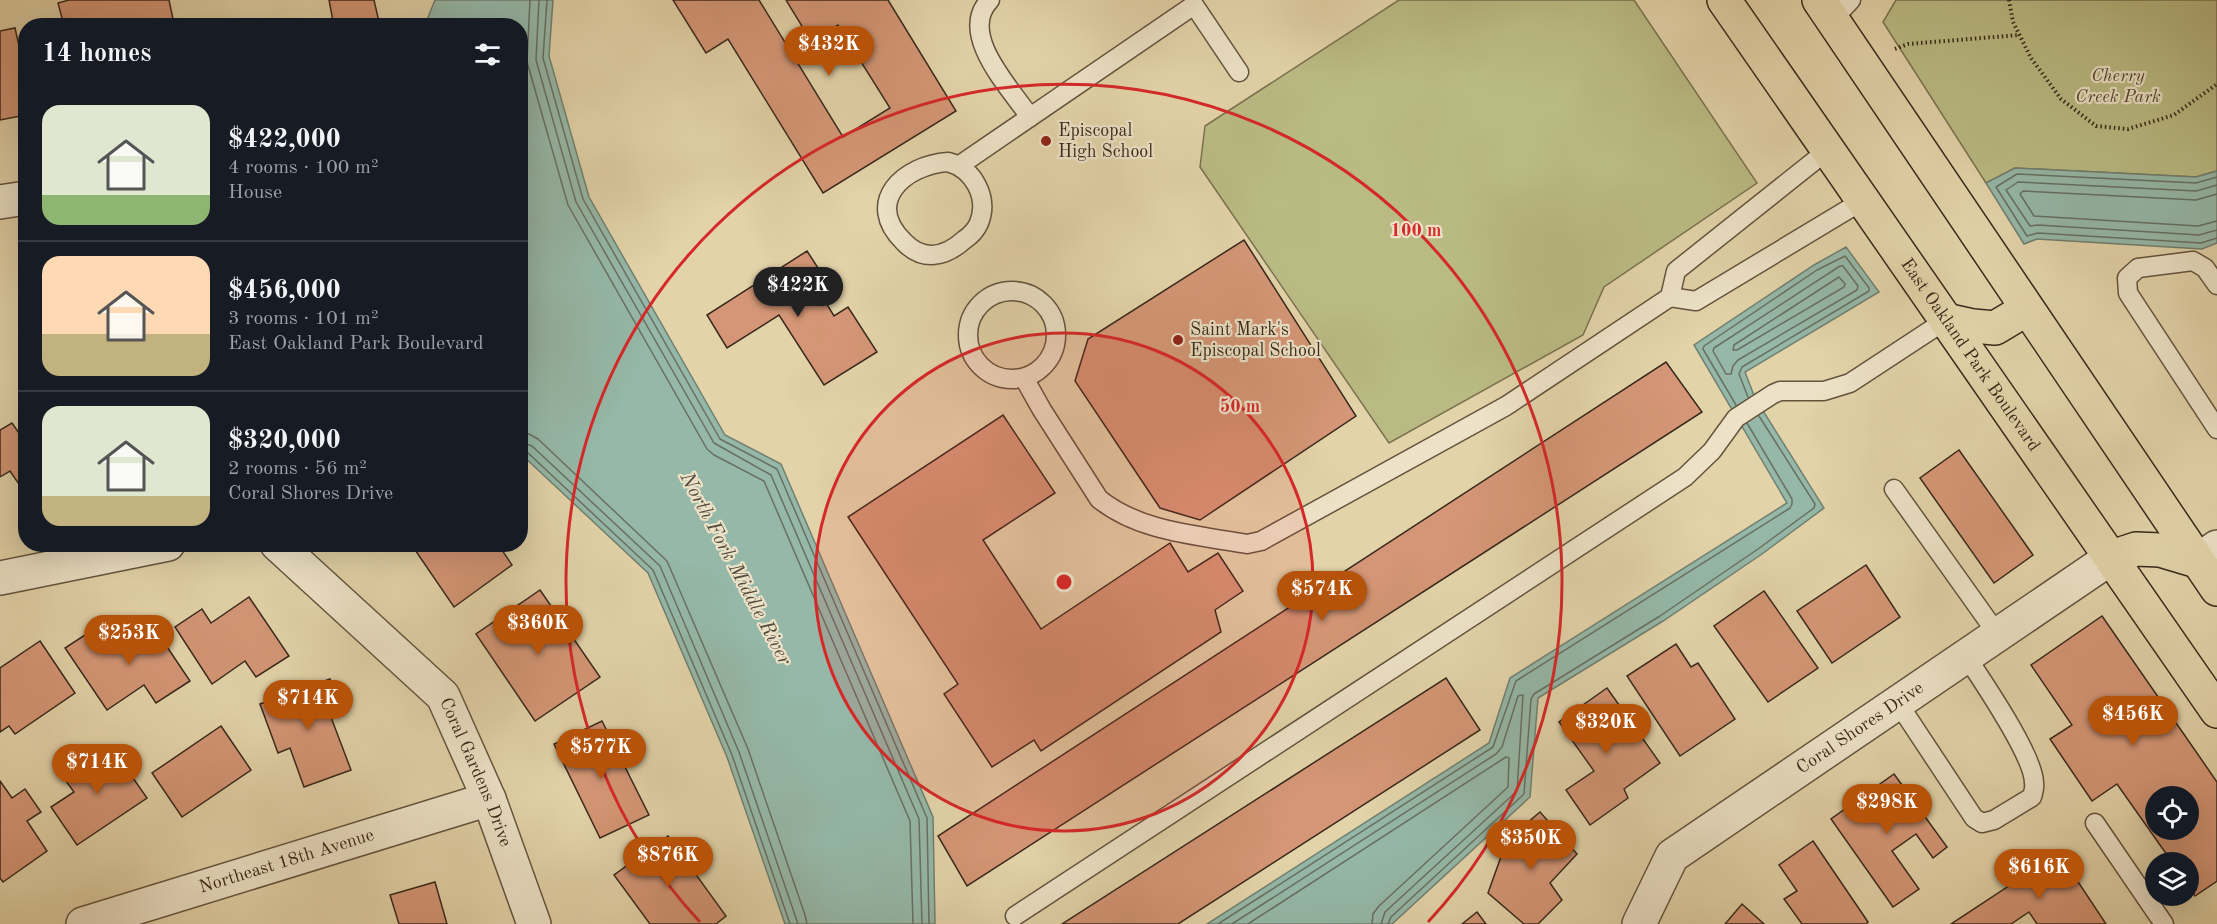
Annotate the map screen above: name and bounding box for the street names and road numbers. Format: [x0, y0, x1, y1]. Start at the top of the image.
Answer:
street label: East Oakland Park Boulevard [1897, 255, 2043, 455]
street label: Coral Shores Drive [1793, 679, 1927, 777]
street label: Coral Gardens Drive [436, 695, 514, 849]
street label: Northeast 18th Avenue [197, 826, 376, 897]

